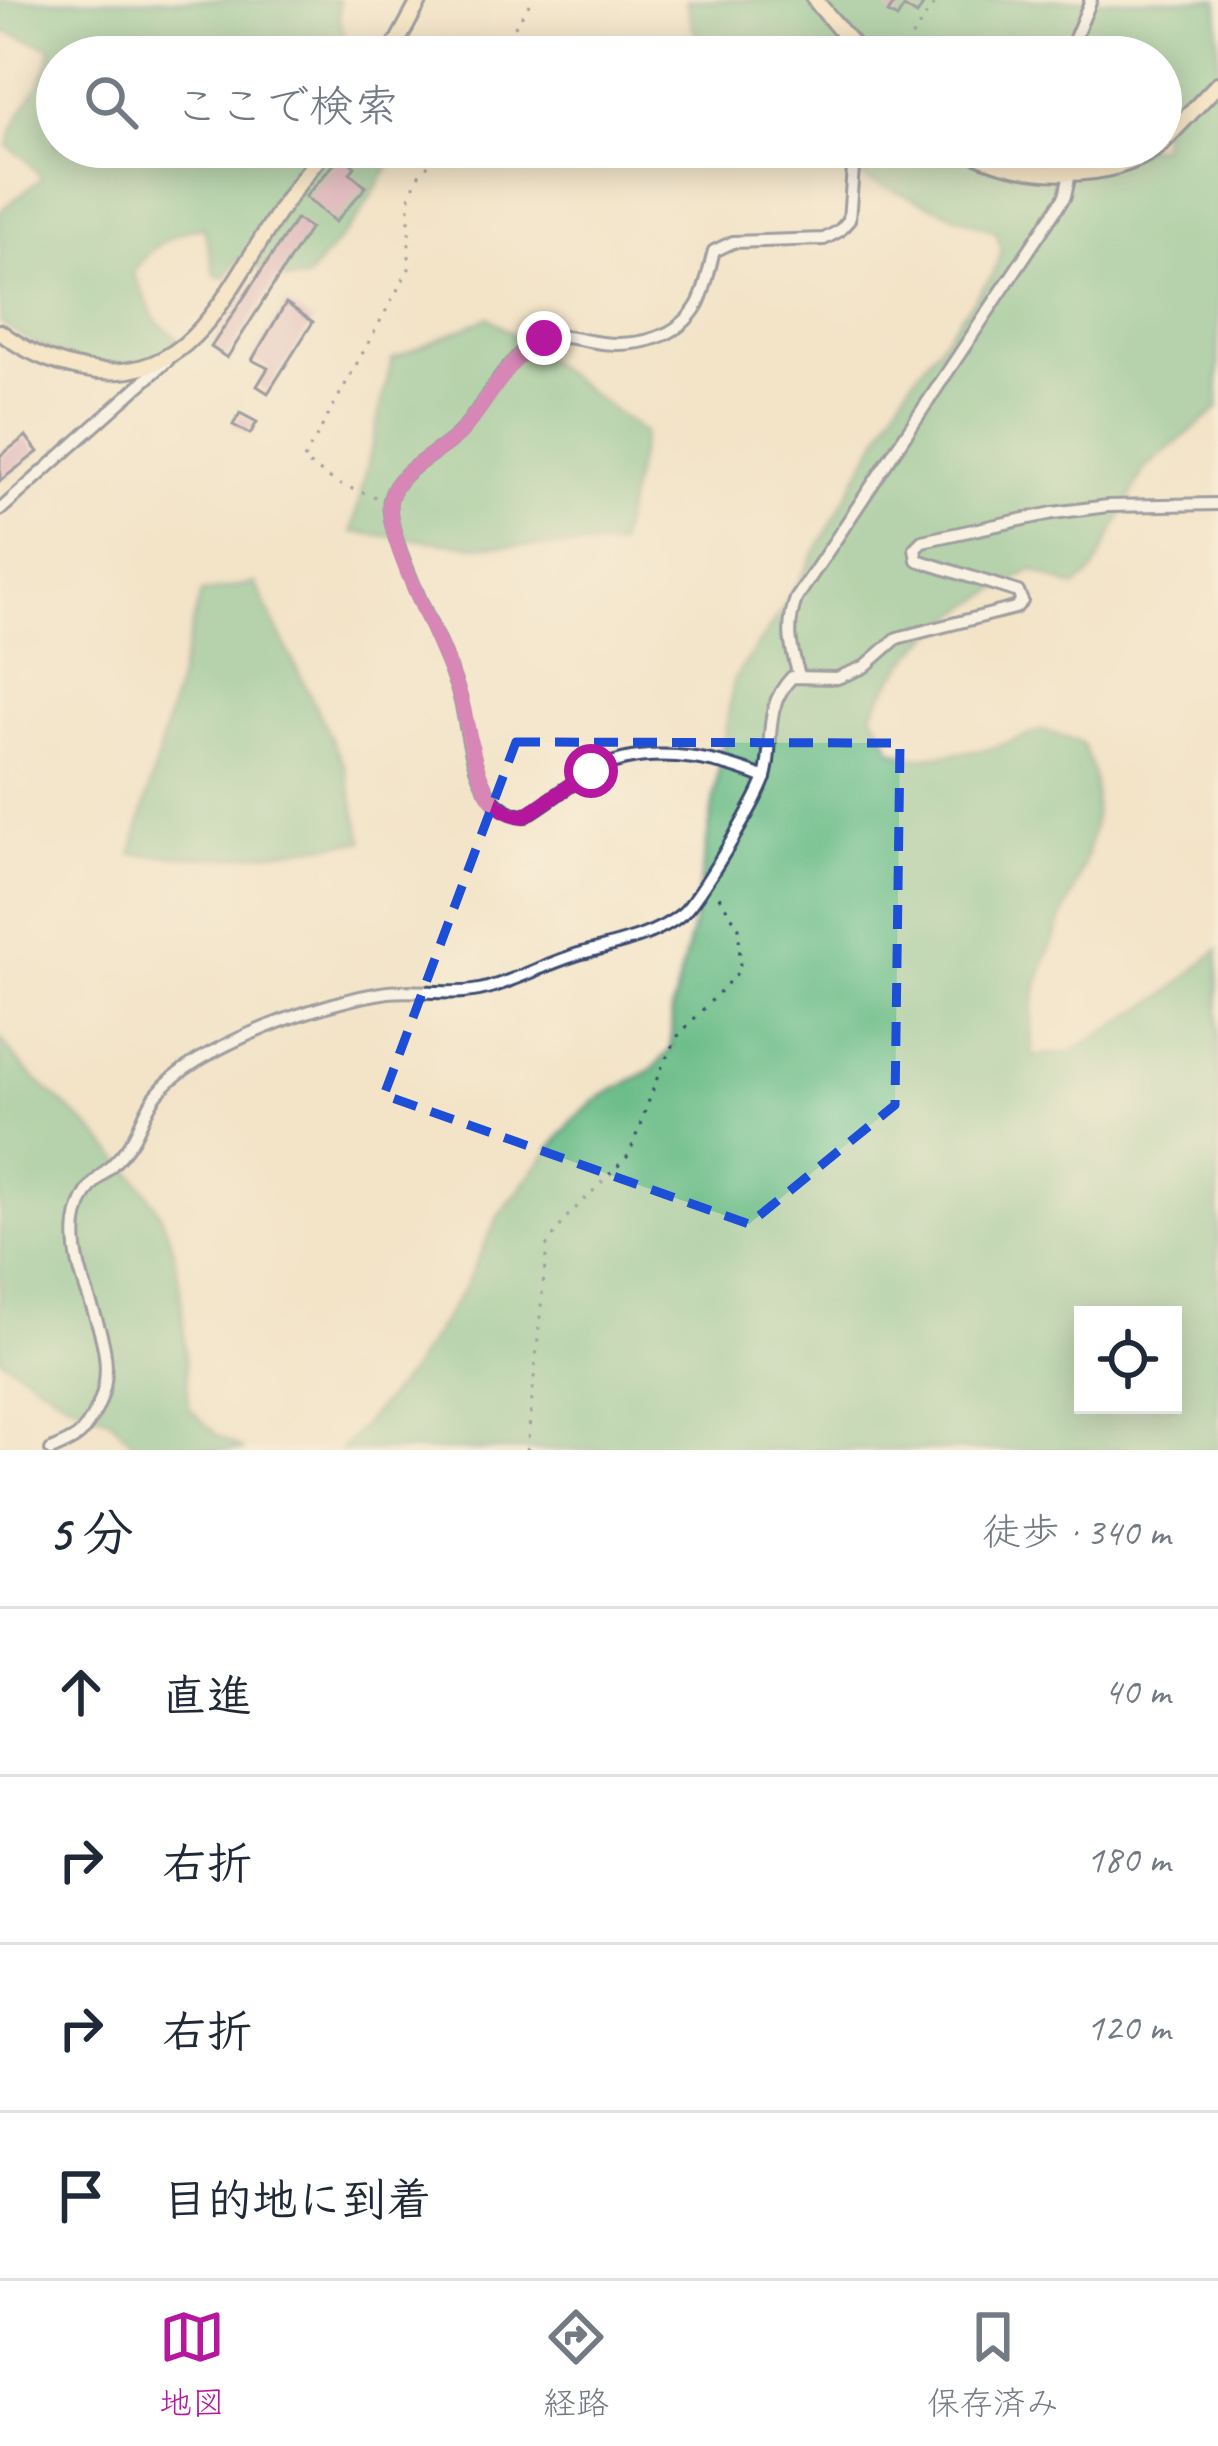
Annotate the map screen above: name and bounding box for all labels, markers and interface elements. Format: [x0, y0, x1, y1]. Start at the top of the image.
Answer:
search box [36, 36, 1182, 168]
icon: search [78, 69, 144, 135]
text: ここで検索 [174, 78, 399, 135]
route end [517, 311, 571, 365]
route start [564, 744, 618, 798]
map controls [1074, 1306, 1182, 1414]
button: locate [1074, 1306, 1182, 1414]
text: 5 分 [48, 1501, 133, 1565]
text: 徒歩 · 340 m [982, 1508, 1170, 1557]
icon: ahead [48, 1659, 114, 1725]
text: 40 m [1104, 1667, 1170, 1716]
text: 直進 [162, 1668, 252, 1725]
icon: right [48, 1827, 114, 1893]
text: 180 m [1086, 1835, 1170, 1884]
text: 右折 [162, 1836, 252, 1893]
icon: right [48, 1995, 114, 2061]
text: 120 m [1086, 2003, 1170, 2052]
text: 右折 [162, 2004, 252, 2061]
icon: arrive [48, 2163, 114, 2229]
text: 目的地に到着 [162, 2172, 432, 2229]
tab: 地図 [159, 2304, 225, 2424]
tab: 経路 [543, 2304, 609, 2424]
tab: 保存済み [927, 2304, 1059, 2424]

